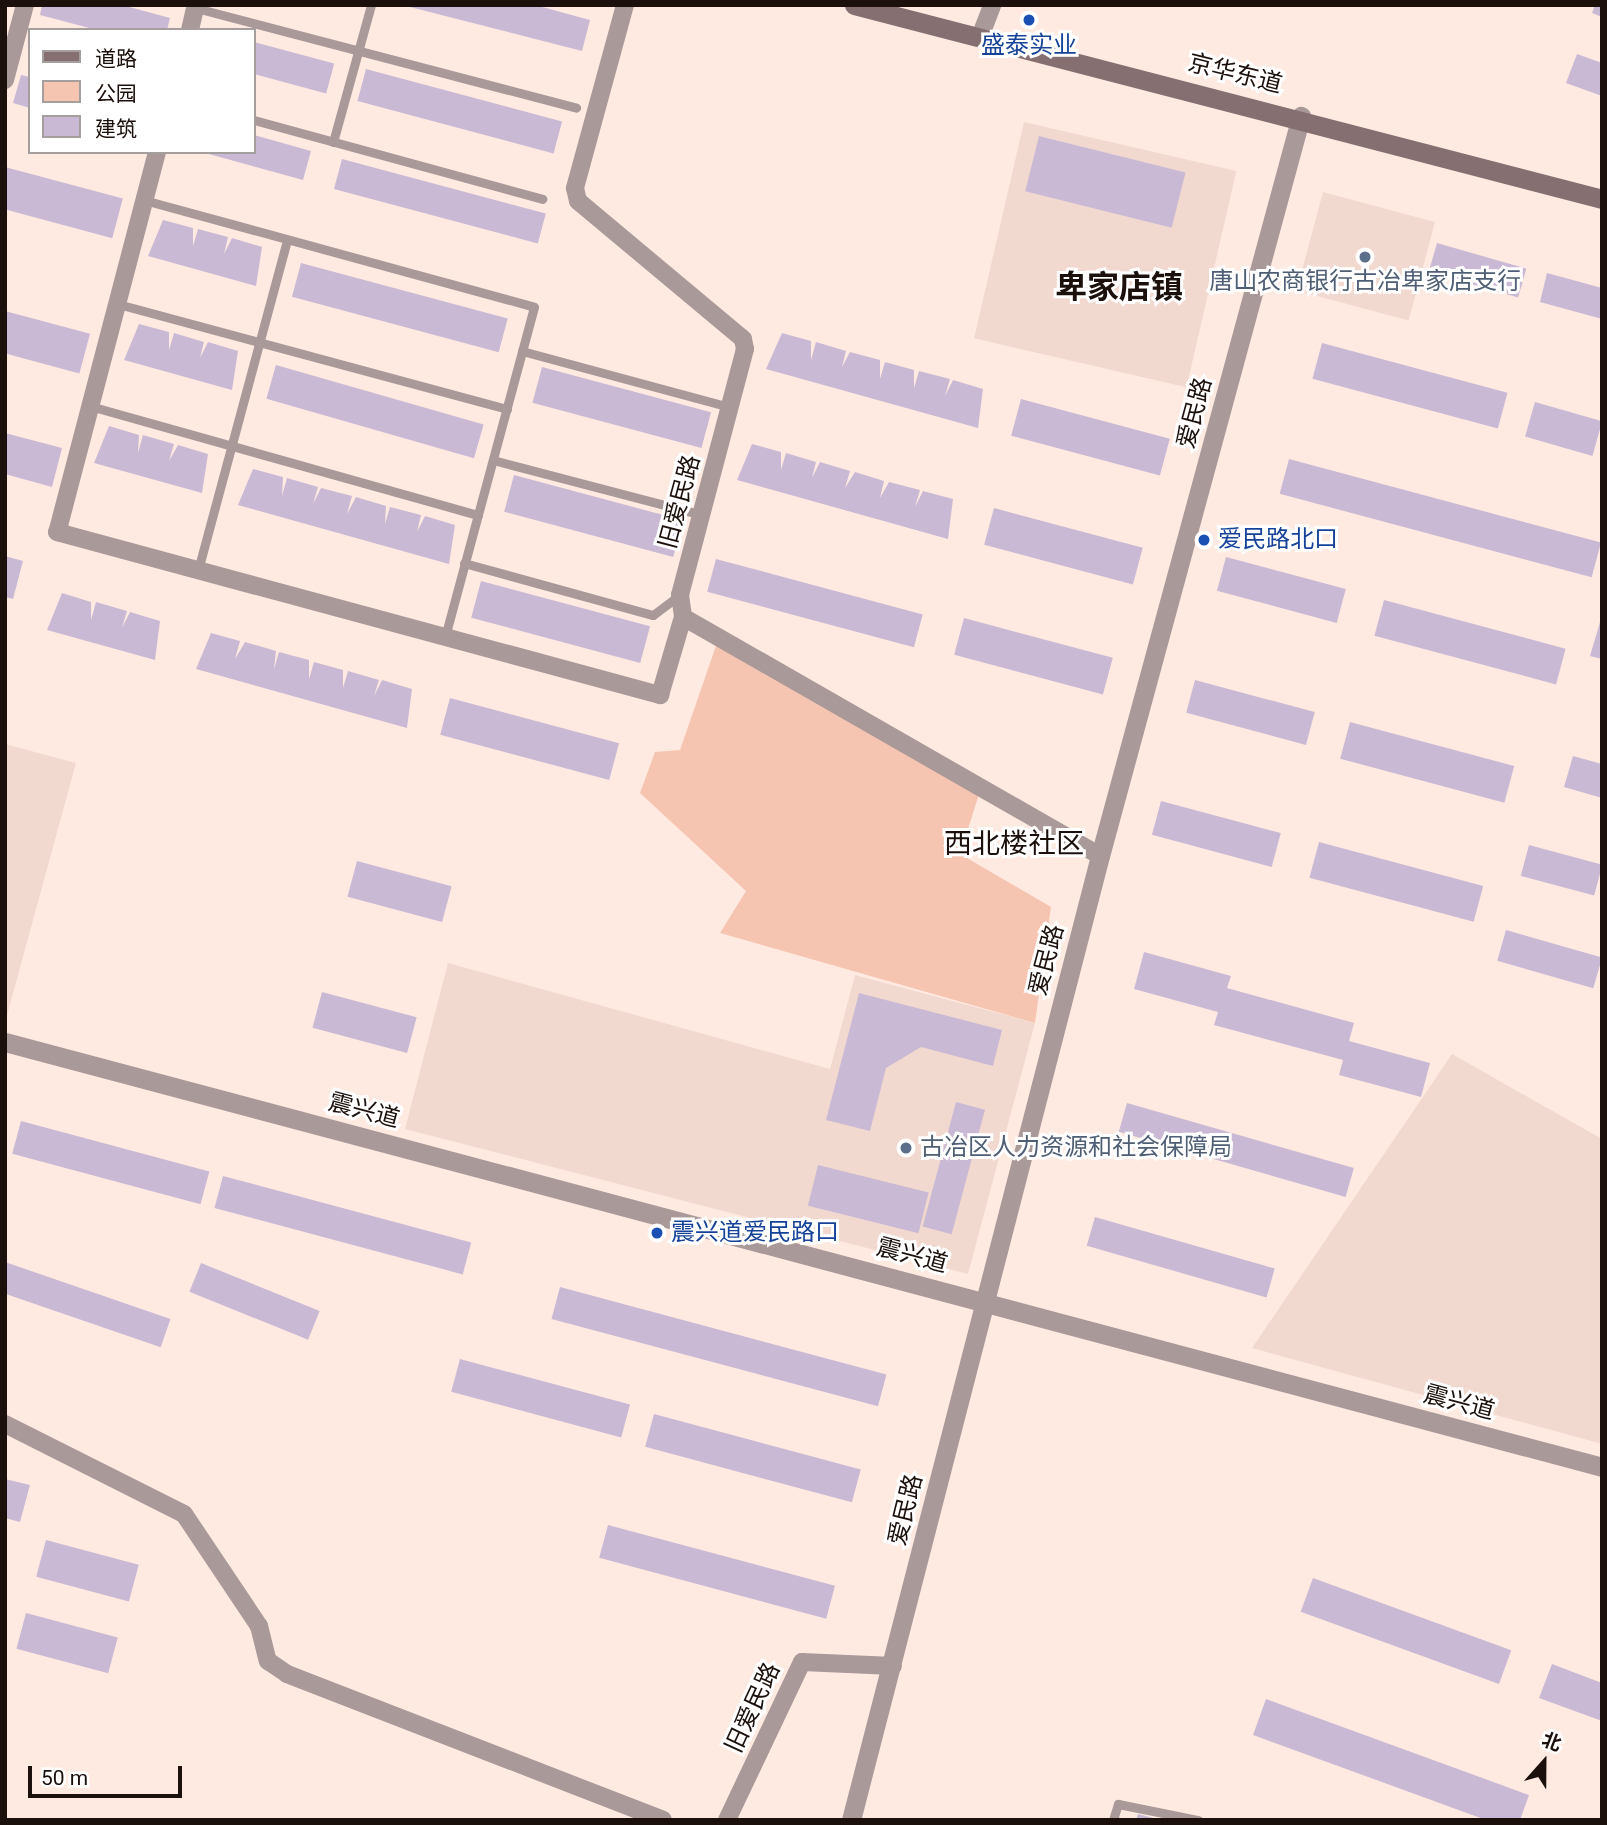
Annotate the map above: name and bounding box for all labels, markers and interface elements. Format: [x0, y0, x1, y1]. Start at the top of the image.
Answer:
marker: 盛泰实业 [1021, 12, 1037, 28]
legend [28, 28, 256, 154]
place label: 盛泰实业 [981, 32, 1077, 60]
text: 道路 [95, 47, 137, 71]
street label: 京华东道 [1185, 48, 1285, 100]
text: 公园 [95, 82, 137, 106]
text: 建筑 [95, 117, 137, 141]
marker: 唐山农商银行古冶卑家店支行 [1357, 249, 1373, 265]
district label: 卑家店镇 [1055, 268, 1183, 306]
place label: 唐山农商银行古冶卑家店支行 [1209, 268, 1521, 296]
street label: 爱民路 [1172, 374, 1218, 452]
street label: 旧爱民路 [654, 452, 706, 552]
place label: 爱民路北口 [1218, 526, 1338, 554]
marker: 爱民路北口 [1196, 532, 1212, 548]
district label: 西北楼社区 [944, 827, 1084, 861]
street label: 爱民路 [1024, 921, 1070, 999]
street label: 震兴道 [325, 1088, 403, 1134]
place label: 古冶区人力资源和社会保障局 [920, 1134, 1232, 1162]
marker: 古冶区人力资源和社会保障局 [898, 1140, 914, 1156]
place label: 震兴道爱民路口 [671, 1219, 839, 1247]
marker: 震兴道爱民路口 [649, 1225, 665, 1241]
street label: 震兴道 [873, 1233, 951, 1279]
street label: 震兴道 [1420, 1380, 1498, 1426]
street label: 爱民路 [883, 1472, 929, 1548]
street label: 旧爱民路 [720, 1658, 786, 1758]
north arrow [1509, 1727, 1579, 1797]
text: 北 [1539, 1728, 1565, 1756]
scale bar [32, 1752, 186, 1796]
text: 50 m [41, 1766, 88, 1790]

